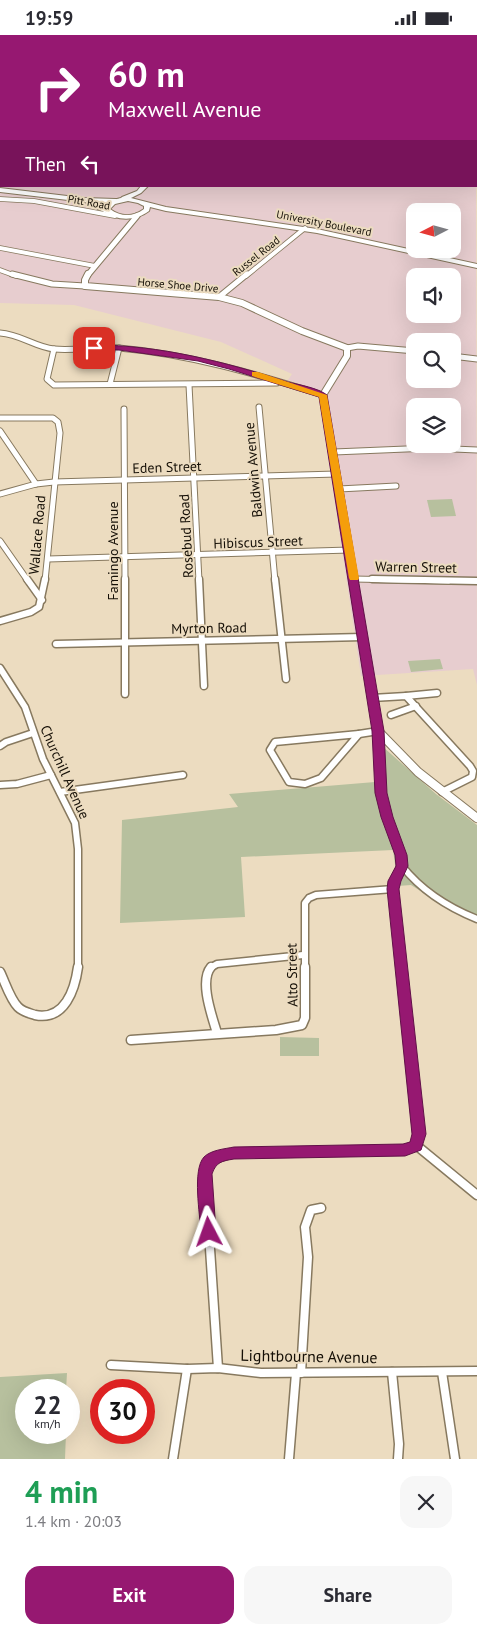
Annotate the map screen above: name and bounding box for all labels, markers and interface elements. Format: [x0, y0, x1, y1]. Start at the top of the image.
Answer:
text: 19:59 [25, 6, 73, 30]
text: 60 m [108, 51, 185, 97]
icon: right [25, 55, 90, 120]
text: Maxwell Avenue [108, 95, 261, 123]
icon: left [76, 150, 104, 178]
text: Then [25, 152, 66, 176]
street label: Pitt Road [67, 191, 111, 213]
north arrow [406, 203, 461, 257]
map controls [406, 203, 461, 453]
street label: University Boulevard [275, 207, 373, 239]
street label: Russel Road [229, 233, 283, 279]
button: sound [406, 268, 461, 323]
street label: Horse Shoe Drive [137, 274, 219, 296]
pin [73, 327, 115, 369]
button: search [406, 333, 461, 388]
icon: arrive [80, 334, 108, 362]
button: layers [406, 398, 461, 453]
street label: Baldwin Avenue [240, 422, 266, 518]
street label: Eden Street [132, 457, 202, 477]
street label: Rosebud Road [175, 493, 197, 579]
street label: Wallace Road [25, 495, 49, 575]
street label: Famingo Avenue [104, 502, 122, 601]
street label: Hibiscus Street [213, 531, 303, 553]
street label: Warren Street [375, 557, 457, 577]
street label: Myrton Road [171, 618, 247, 638]
street label: Churchill Avenue [36, 722, 94, 822]
street label: Alto Street [282, 943, 302, 1007]
position arrow [182, 1205, 234, 1257]
street label: Lightbourne Avenue [240, 1345, 378, 1367]
speed limit sign: 30 [90, 1379, 155, 1444]
text: 22 [33, 1389, 62, 1421]
text: km/h [34, 1416, 61, 1431]
text: 4 min [25, 1472, 98, 1511]
button: close [400, 1476, 452, 1528]
text: 1.4 km · 20:03 [25, 1511, 122, 1531]
button: Exit [25, 1566, 234, 1624]
button: Share [244, 1566, 452, 1624]

